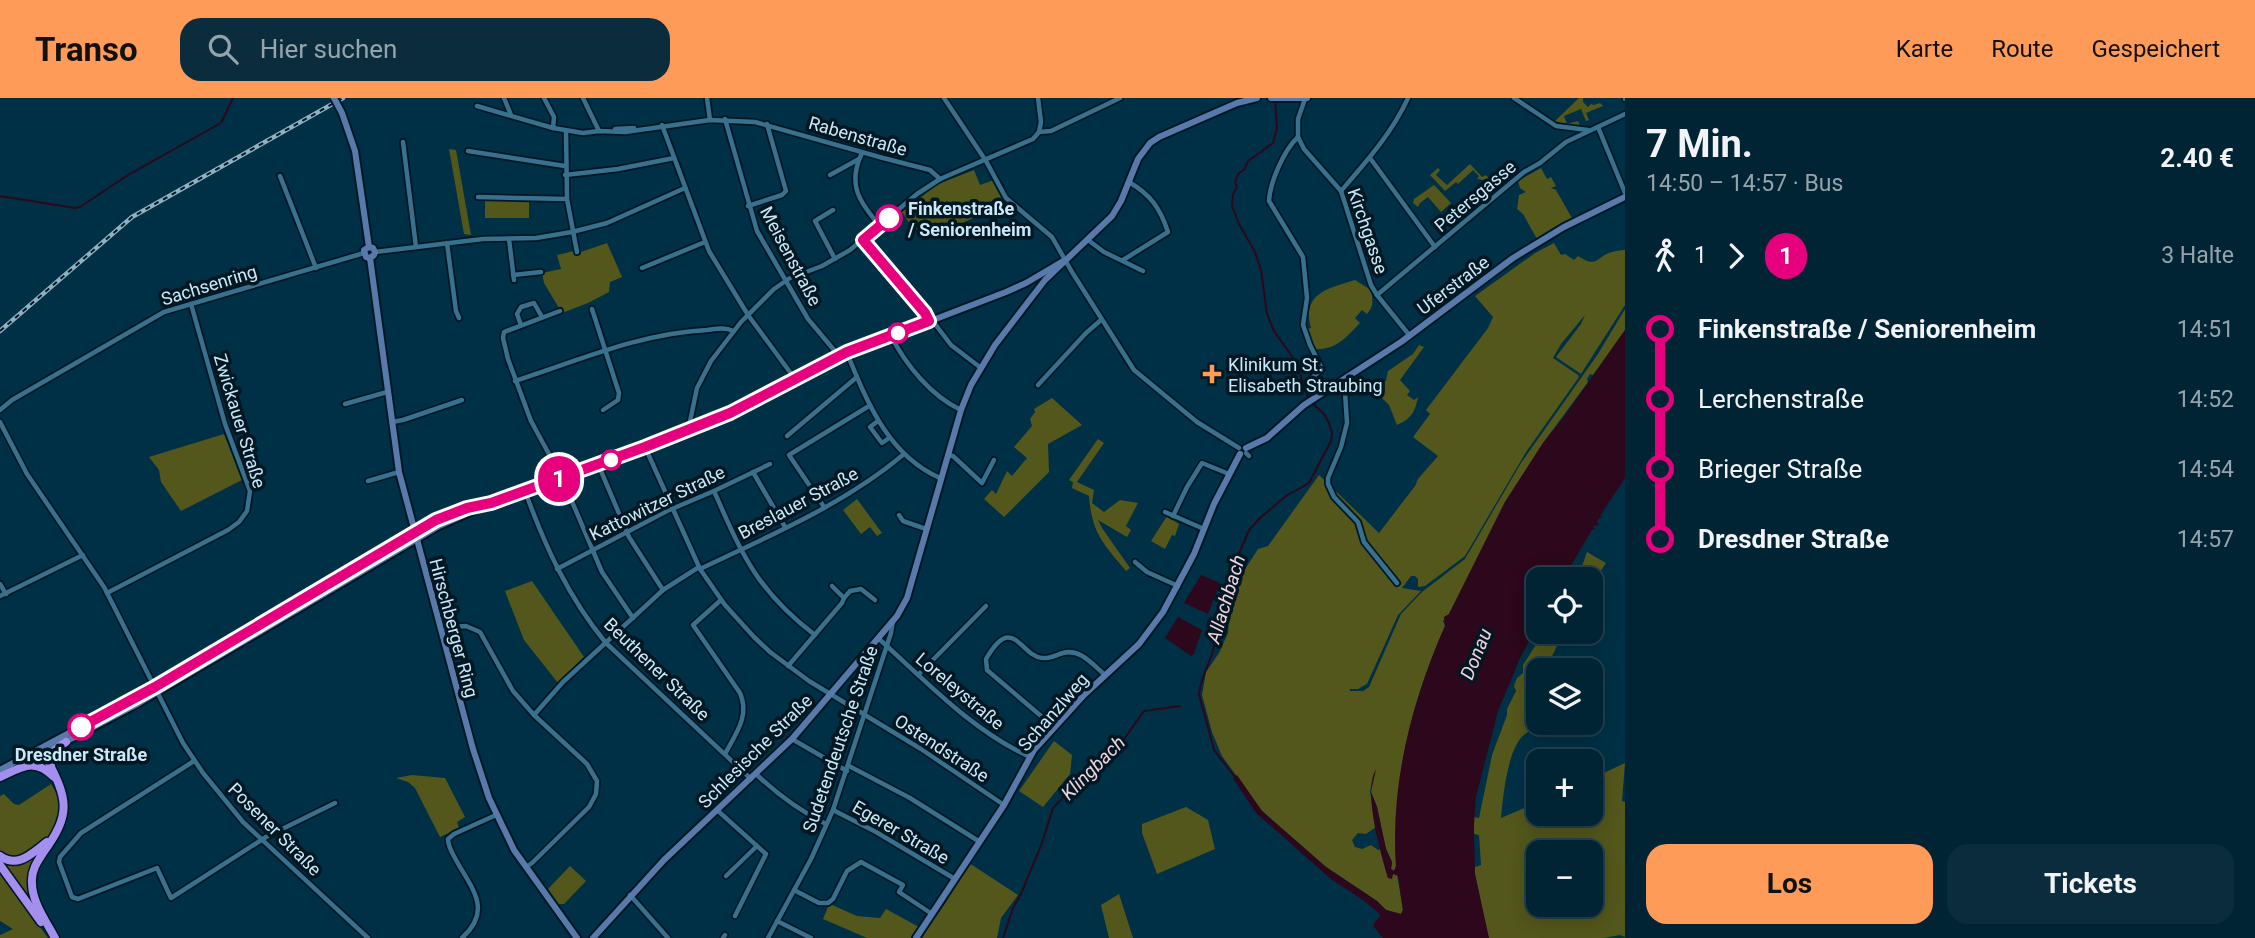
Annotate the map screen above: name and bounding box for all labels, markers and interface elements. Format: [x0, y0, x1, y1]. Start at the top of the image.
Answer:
search box [180, 18, 670, 81]
text: Transo [35, 30, 138, 69]
icon: search [204, 30, 242, 68]
text: Hier suchen [260, 34, 397, 64]
text: Karte [1896, 35, 1953, 63]
text: Route [1991, 35, 2053, 63]
text: Gespeichert [2091, 35, 2220, 63]
street label: Rabenstraße [806, 112, 910, 160]
text: 7 Min. [1646, 122, 1753, 166]
text: 2.40 € [2160, 143, 2234, 173]
street label: Petersgasse [1430, 156, 1520, 236]
text: 14:50 – 14:57 · Bus [1646, 170, 1843, 197]
street label: Kirchgasse [1344, 186, 1392, 276]
place label: Finkenstraße / Seniorenheim [907, 198, 1031, 240]
street label: Meisenstraße [756, 203, 826, 309]
marker: Finkenstraße / Seniorenheim [876, 205, 902, 231]
icon: walk [1646, 237, 1684, 275]
icon: forward [1717, 237, 1755, 275]
text: 1 [1694, 242, 1707, 269]
text: 1 [1779, 242, 1793, 270]
text: 3 Halte [2161, 242, 2234, 269]
street label: Uferstraße [1413, 251, 1493, 319]
street label: Sachsenring [159, 260, 259, 310]
text: Finkenstraße / Seniorenheim [1698, 314, 2036, 344]
text: 14:51 [2177, 316, 2234, 343]
unlabelled marker [888, 323, 908, 343]
street label: Zwickauer Straße [210, 351, 270, 491]
place label: Klinikum St. Elisabeth Straubing [1228, 354, 1383, 396]
marker: Klinikum St. Elisabeth Straubing [1202, 364, 1222, 384]
text: Lerchenstraße [1698, 384, 1864, 414]
text: 14:52 [2177, 386, 2234, 413]
unlabelled marker [601, 450, 621, 470]
text: Brieger Straße [1698, 454, 1862, 484]
line badge: 1 [536, 456, 582, 502]
text: 14:54 [2177, 456, 2234, 483]
street label: Kattowitzer Straße [586, 461, 728, 545]
street label: Breslauer Straße [735, 463, 861, 543]
text: 1 [552, 465, 566, 493]
text: Dresdner Straße [1698, 524, 1889, 554]
text: 14:57 [2177, 526, 2234, 553]
water label: Allachbach [1201, 552, 1250, 647]
street label: Hirschberger Ring [425, 556, 483, 700]
map controls [1526, 567, 1603, 917]
button: locate [1526, 567, 1603, 644]
street label: Beuthener Straße [600, 613, 714, 725]
water label: Donau [1455, 625, 1497, 683]
street label: Sudetendeutsche Straße [798, 643, 882, 835]
street label: Loreleystraße [912, 648, 1008, 734]
button: layers [1526, 658, 1603, 735]
street label: Schanzlweg [1014, 669, 1092, 755]
street label: Schlesische Straße [694, 690, 816, 812]
street label: Ostendstraße [891, 710, 993, 786]
marker: Dresdner Straße [68, 714, 94, 740]
water label: Klingbach [1056, 731, 1130, 805]
place label: Dresdner Straße [15, 744, 147, 765]
button: + [1526, 749, 1603, 826]
street label: Posener Straße [224, 778, 326, 880]
street label: Egerer Straße [849, 796, 953, 868]
button: − [1526, 840, 1603, 917]
button: Los [1646, 844, 1933, 924]
button: Tickets [1947, 844, 2234, 924]

